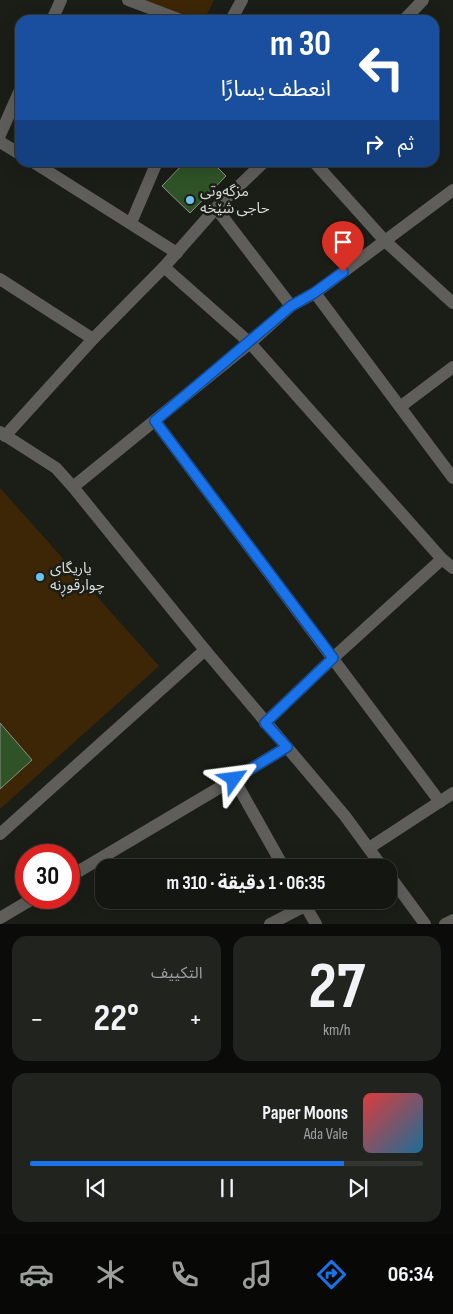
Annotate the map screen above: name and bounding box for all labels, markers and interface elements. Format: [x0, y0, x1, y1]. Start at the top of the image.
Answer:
text: 30 m [270, 23, 331, 66]
icon: left [349, 35, 414, 100]
text: انعطف يسارًا [221, 76, 331, 103]
icon: right [360, 130, 388, 158]
text: ثم [398, 133, 414, 156]
place label: مزگەوتی حاجی شێخە [200, 182, 270, 218]
marker: مزگەوتی حاجی شێخە [184, 194, 196, 206]
pin [322, 221, 364, 272]
icon: arrive [329, 228, 357, 256]
place label: یاریگای چوارقوڕنە [50, 559, 105, 597]
marker: یاریگای چوارقوڕنە [34, 571, 46, 583]
position arrow [207, 752, 259, 804]
speed limit sign: 30 [15, 844, 80, 909]
text: 06:35 · 1 دقيقة · 310 m [167, 872, 325, 895]
text: 27 [308, 949, 365, 1027]
text: التكييف [151, 964, 203, 983]
text: 22° [94, 996, 139, 1041]
text: − [30, 1003, 44, 1036]
text: + [189, 1003, 203, 1036]
text: km/h [323, 1021, 351, 1040]
text: Paper Moons [262, 1102, 348, 1125]
text: Ada Vale [304, 1125, 348, 1144]
icon: previous [82, 1174, 110, 1202]
icon: pause [213, 1174, 241, 1202]
icon: next [344, 1174, 372, 1202]
icon: car [19, 1257, 54, 1292]
icon: climate [93, 1257, 128, 1292]
icon: phone [167, 1257, 202, 1292]
icon: music [240, 1257, 275, 1292]
icon: directions [314, 1257, 349, 1292]
text: 06:34 [388, 1261, 434, 1288]

